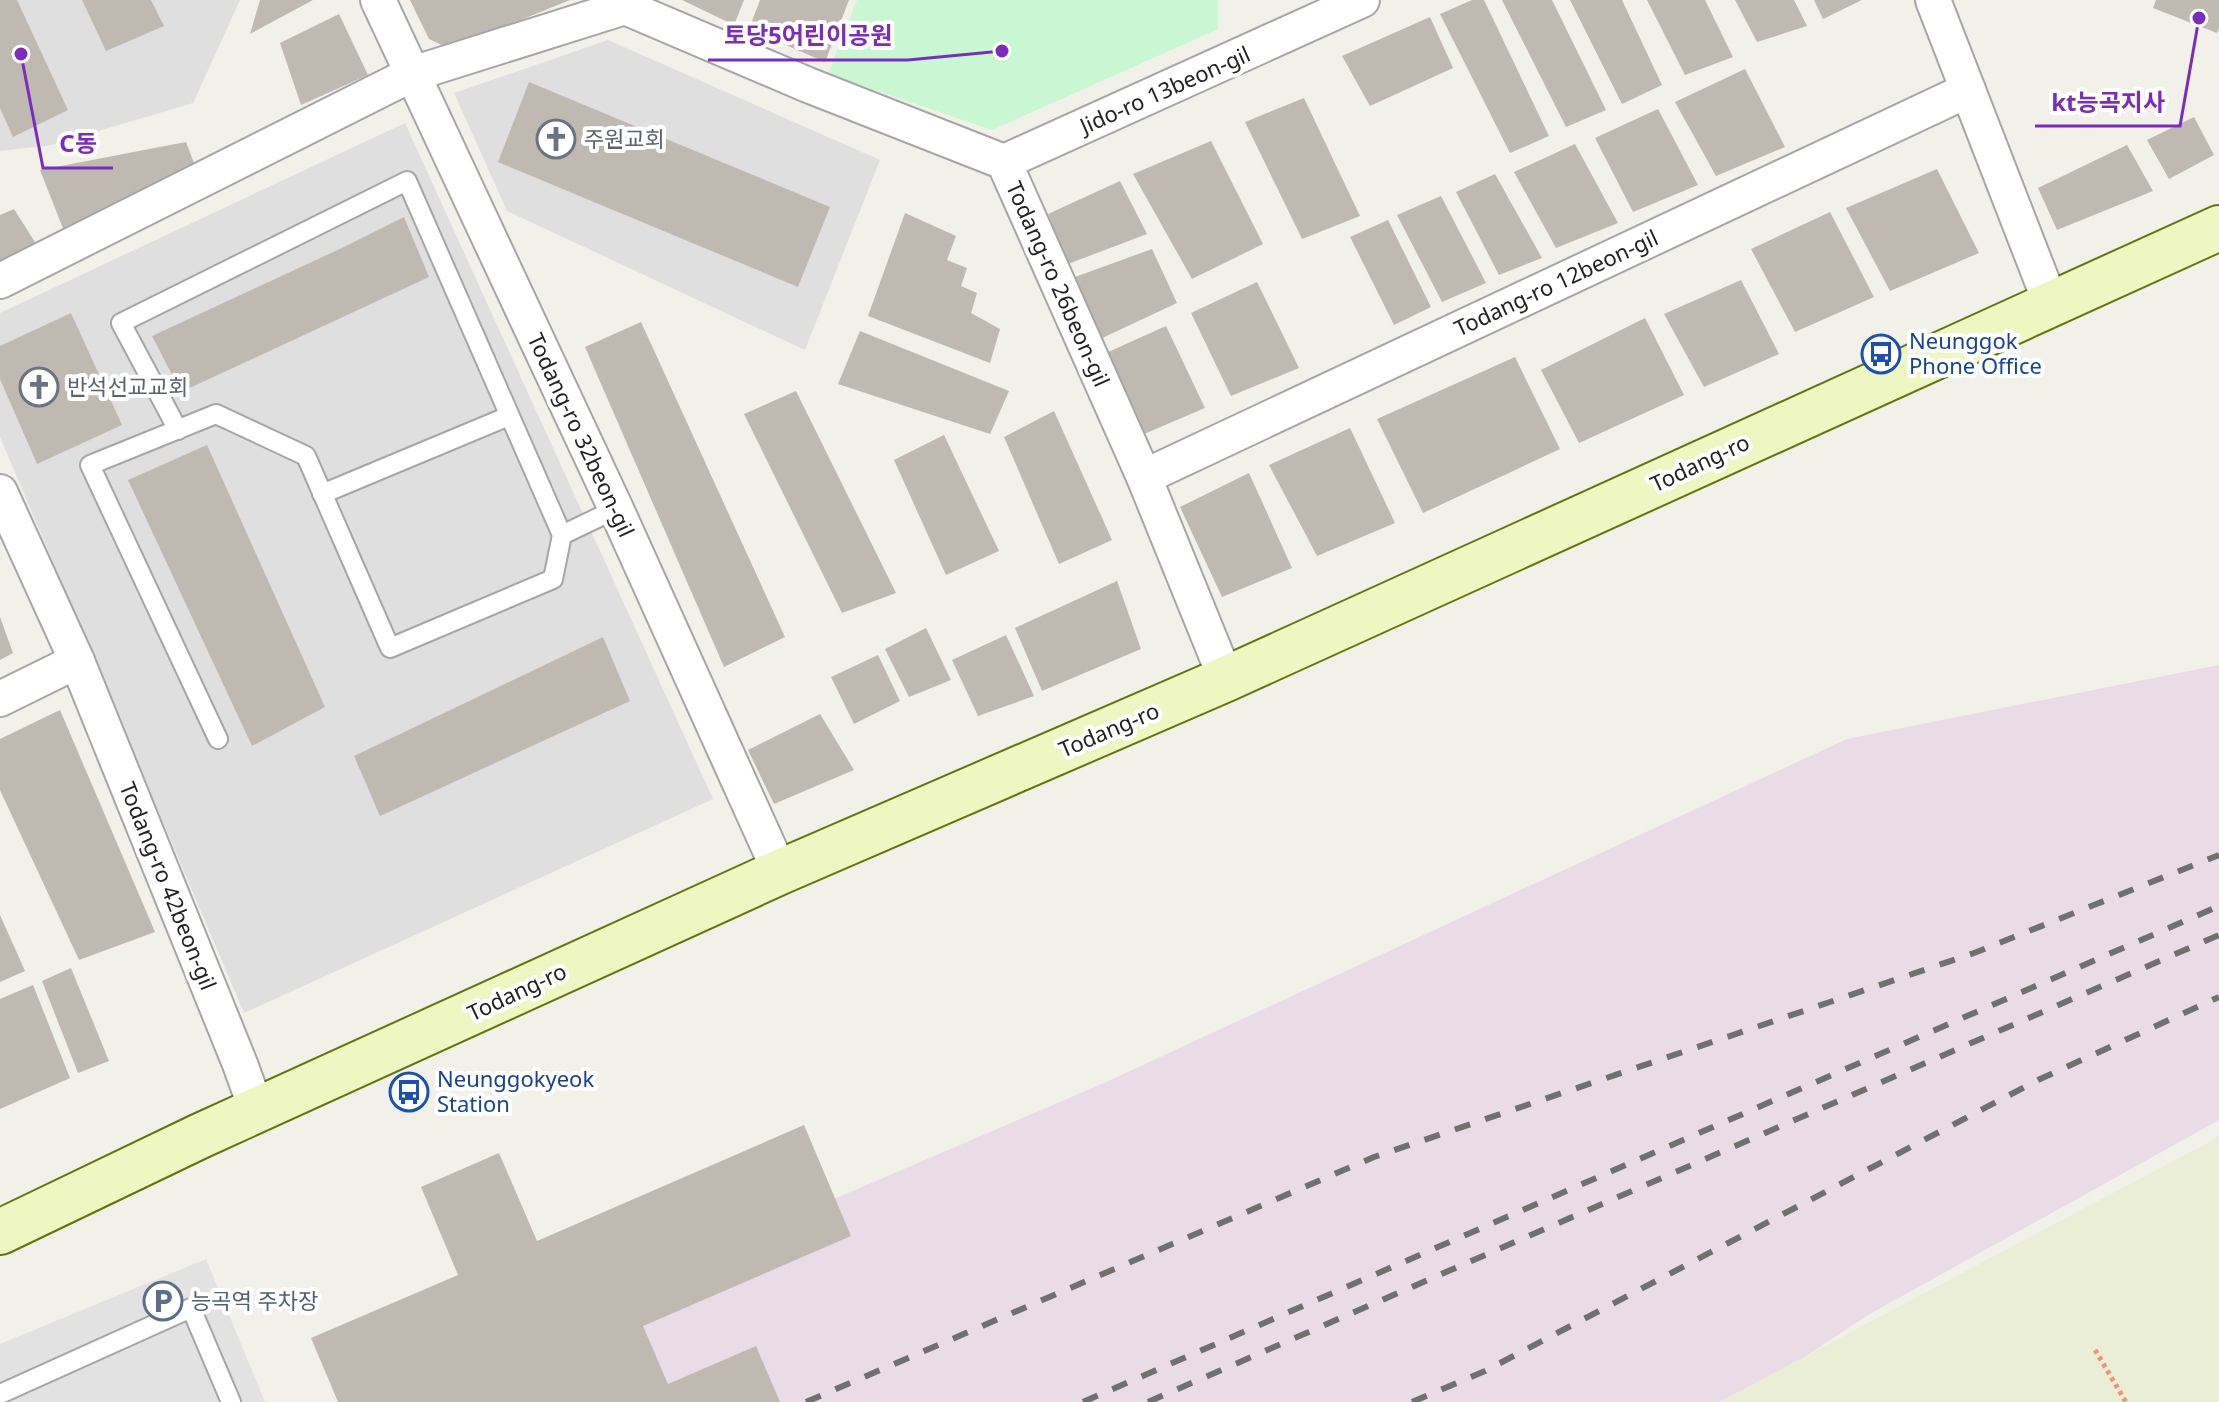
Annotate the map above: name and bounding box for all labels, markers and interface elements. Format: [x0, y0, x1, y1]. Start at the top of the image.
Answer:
callout: 토당5어린이공원 [708, 12, 908, 60]
text: 토당5어린이공원 [724, 18, 892, 51]
street label: Jido-ro 13beon-gil [1073, 38, 1254, 141]
callout: kt능곡지사 [2035, 78, 2180, 126]
text: kt능곡지사 [2051, 85, 2165, 118]
church icon: 주원교회 [535, 118, 577, 160]
callout: C동 [43, 120, 113, 168]
place label: 주원교회 [584, 123, 665, 153]
text: C동 [59, 126, 97, 159]
street label: Todang-ro 26beon-gil [1000, 176, 1118, 391]
street label: Todang-ro 12beon-gil [1449, 222, 1662, 343]
place label: Neunggok Phone Office [1909, 325, 2042, 380]
street label: Todang-ro 32beon-gil [521, 328, 642, 541]
bus stop icon: Neunggok Phone Office [1860, 333, 1902, 375]
church icon: 반석선교교회 [18, 366, 60, 408]
place label: 반석선교교회 [67, 371, 188, 401]
street label: Todang-ro [1645, 426, 1754, 498]
street label: Todang-ro [1054, 695, 1163, 764]
street label: Todang-ro 42beon-gil [113, 777, 224, 994]
street label: Todang-ro [462, 955, 571, 1027]
place label: Neunggokyeok Station [437, 1063, 594, 1118]
bus stop icon: Neunggokyeok Station [388, 1071, 430, 1113]
parking icon: 능곡역 주차장 [142, 1280, 184, 1322]
place label: 능곡역 주차장 [191, 1285, 318, 1315]

